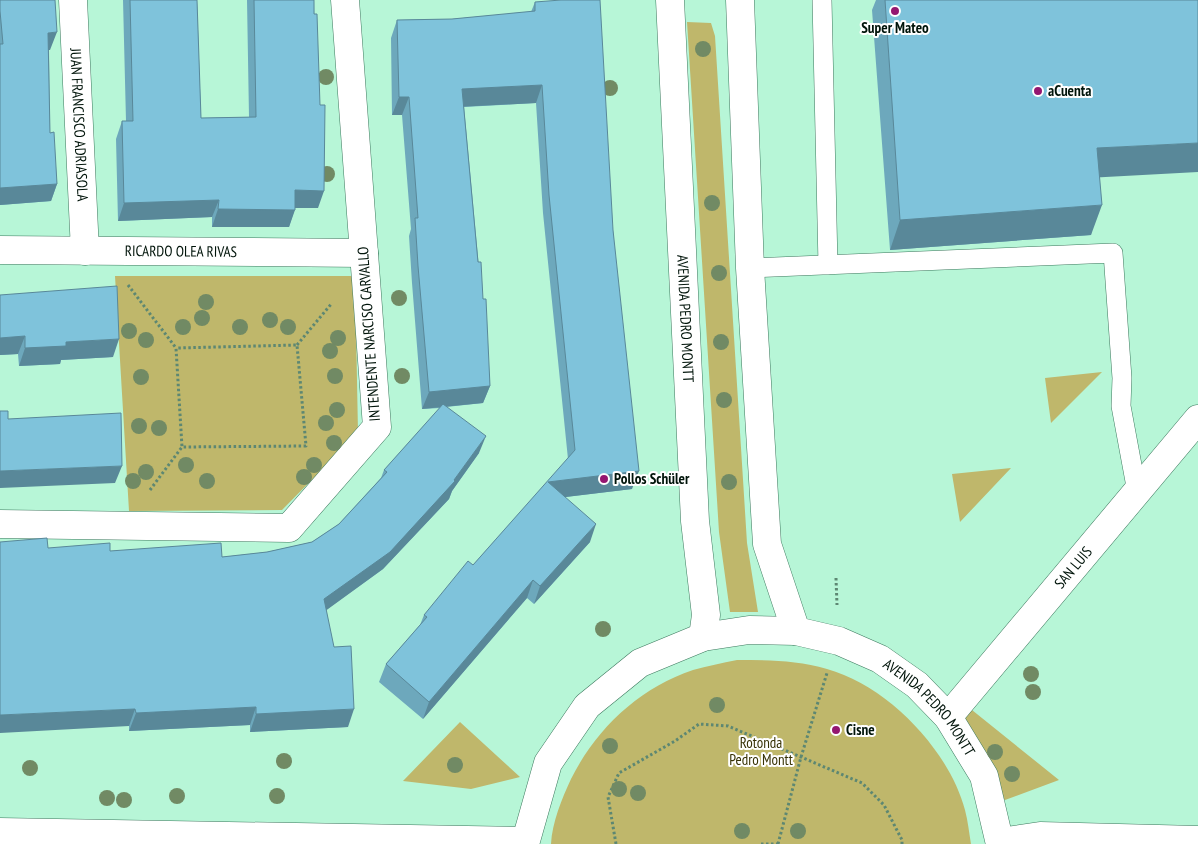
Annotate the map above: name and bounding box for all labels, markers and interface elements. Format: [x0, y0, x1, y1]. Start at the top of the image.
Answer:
marker: Super Mateo [889, 5, 901, 17]
place label: Super Mateo [861, 18, 929, 37]
street label: JUAN FRANCISCO ADRIASOLA [66, 47, 93, 203]
place label: aCuenta [1048, 81, 1091, 100]
marker: aCuenta [1032, 85, 1044, 97]
street label: RICARDO OLEA RIVAS [125, 241, 237, 261]
street label: INTENDENTE NARCISO CARVALLO [353, 246, 384, 422]
street label: AVENIDA PEDRO MONTT [673, 254, 698, 383]
place label: Pollos Schüler [614, 469, 690, 488]
marker: Pollos Schüler [598, 473, 610, 485]
street label: SAN LUIS [1050, 542, 1096, 592]
street label: AVENIDA PEDRO MONTT [880, 654, 980, 759]
place label: Cisne [846, 720, 875, 739]
marker: Cisne [830, 724, 842, 736]
park label: Rotonda Pedro Montt [729, 733, 793, 769]

